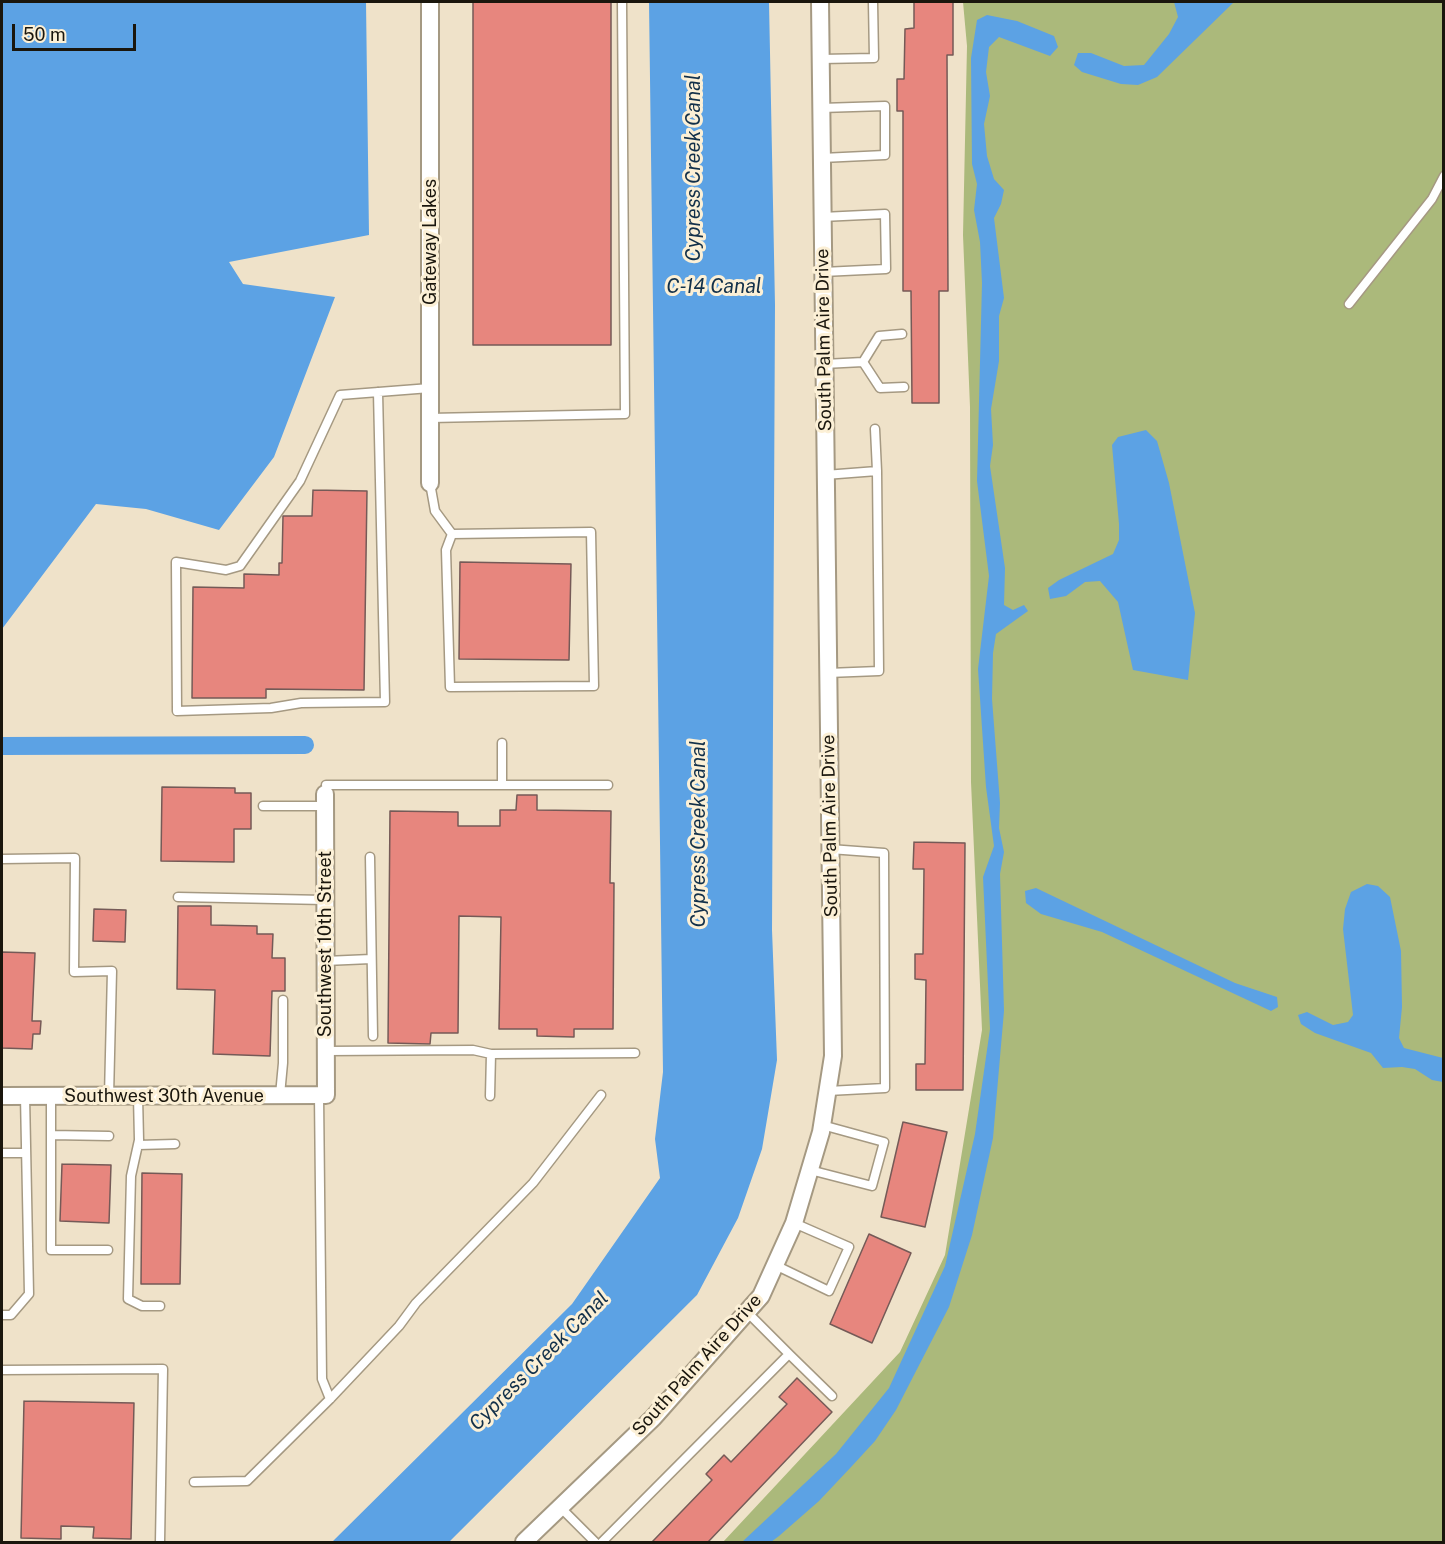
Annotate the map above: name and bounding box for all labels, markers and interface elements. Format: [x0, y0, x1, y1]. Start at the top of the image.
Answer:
scale bar [15, 12, 140, 50]
text: 50 m [23, 24, 66, 45]
water label: Cypress Creek Canal [682, 74, 706, 262]
street label: Gateway Lakes [419, 179, 441, 305]
street label: South Palm Aire Drive [812, 248, 836, 432]
water label: C-14 Canal [666, 275, 762, 299]
street label: South Palm Aire Drive [818, 734, 842, 918]
water label: Cypress Creek Canal [687, 740, 711, 928]
street label: Southwest 10th Street [314, 851, 336, 1037]
street label: Southwest 30th Avenue [64, 1085, 264, 1107]
water label: Cypress Creek Canal [464, 1286, 614, 1436]
street label: South Palm Aire Drive [628, 1290, 766, 1440]

